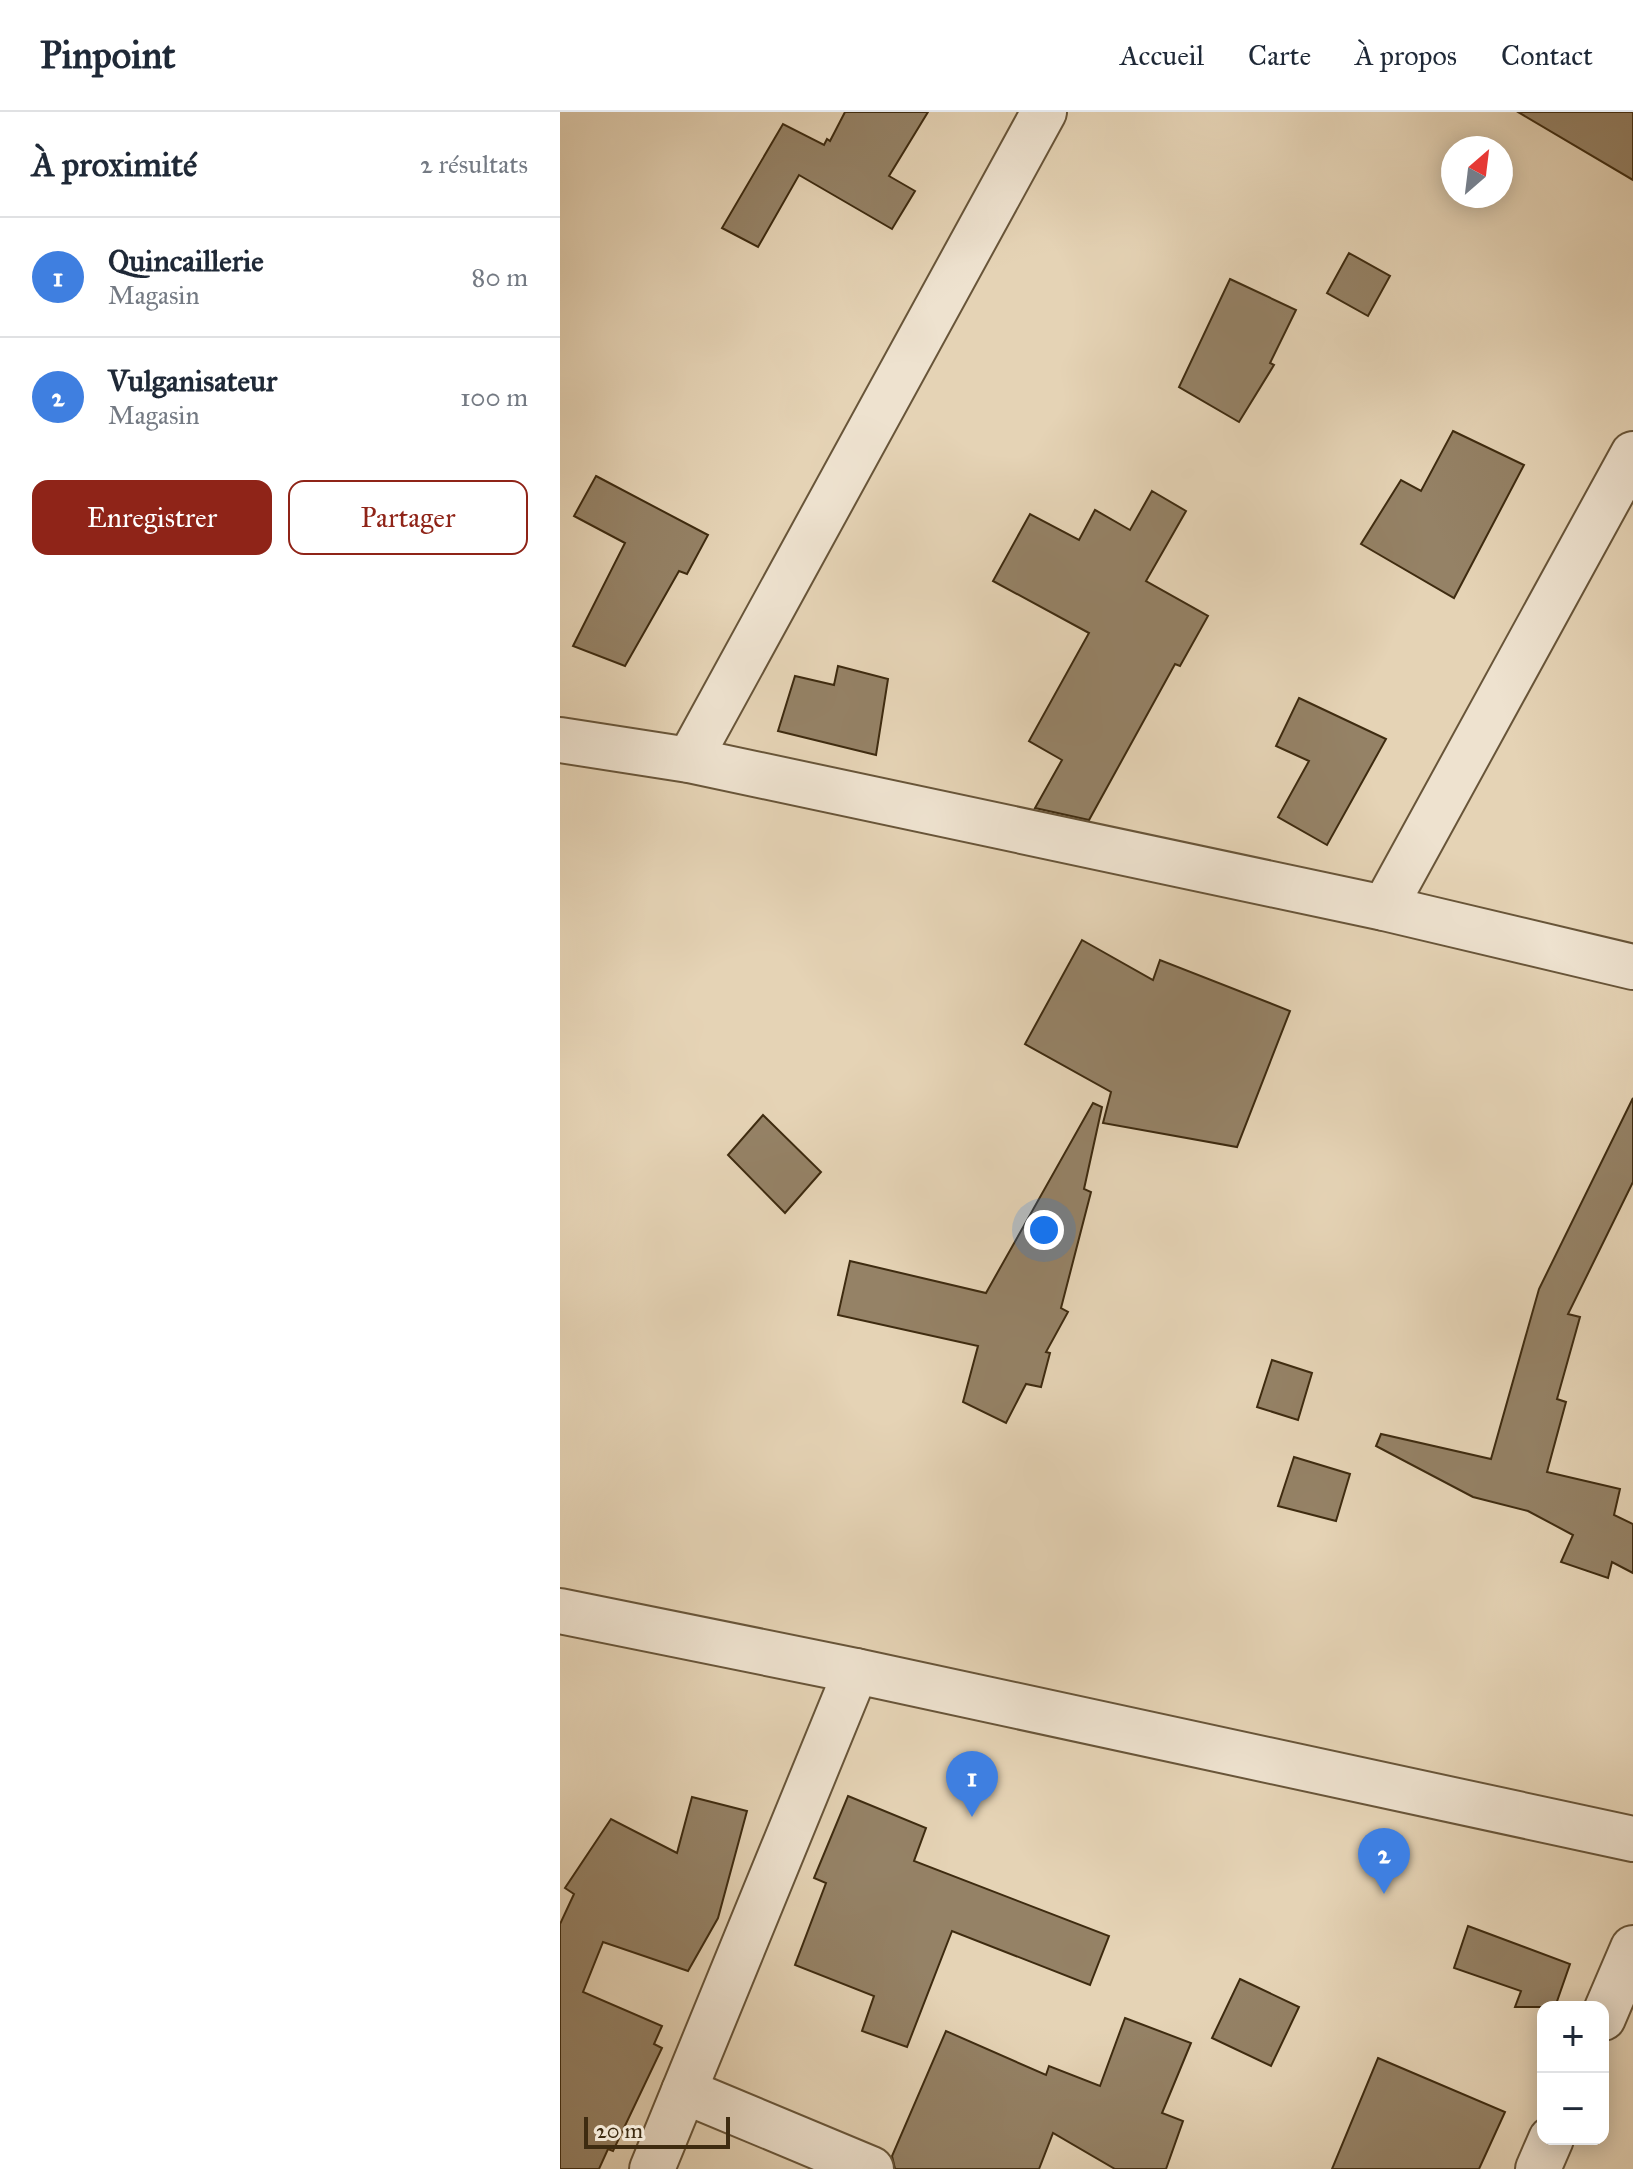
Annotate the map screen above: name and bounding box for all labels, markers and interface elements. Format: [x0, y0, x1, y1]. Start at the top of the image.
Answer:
text: Pinpoint [40, 32, 176, 78]
text: Accueil [1120, 38, 1204, 73]
text: Carte [1248, 38, 1311, 73]
text: À propos [1355, 38, 1457, 73]
text: Contact [1501, 38, 1593, 73]
north arrow [1441, 136, 1513, 208]
text: À proximité [32, 144, 197, 185]
text: 2 résultats [420, 148, 528, 180]
text: Quincaillerie [108, 243, 264, 279]
text: 1 [53, 261, 63, 293]
text: 80 m [472, 261, 528, 293]
text: Magasin [108, 279, 200, 311]
text: Vulganisateur [108, 363, 277, 399]
text: 2 [52, 381, 64, 413]
text: 100 m [460, 381, 528, 413]
text: Magasin [108, 399, 200, 431]
button: Enregistrer [32, 480, 272, 555]
button: Partager [288, 480, 528, 555]
your location [1024, 1210, 1064, 1250]
pin: 1 [946, 1751, 998, 1817]
pin: 2 [1358, 1828, 1410, 1894]
map controls [1537, 2001, 1609, 2145]
button: + [1537, 2001, 1609, 2073]
button: − [1537, 2073, 1609, 2145]
scale bar [584, 2113, 730, 2149]
text: 20 m [596, 2117, 643, 2144]

